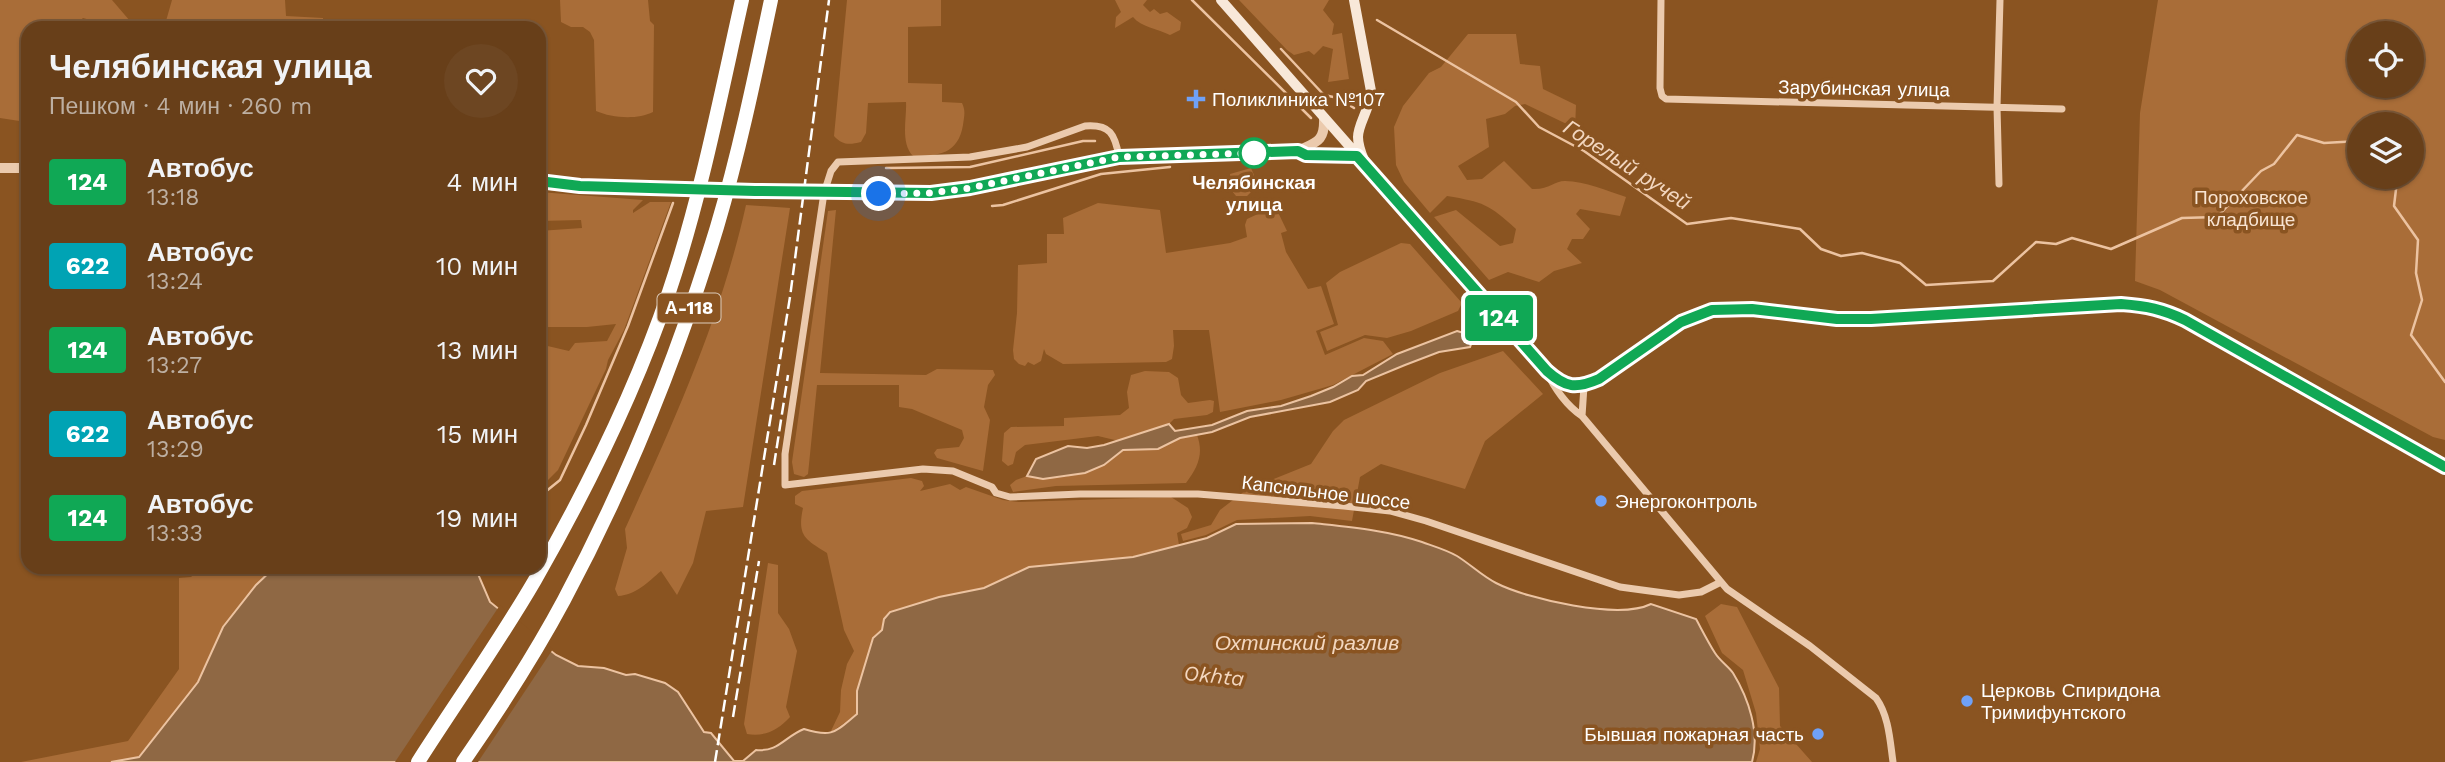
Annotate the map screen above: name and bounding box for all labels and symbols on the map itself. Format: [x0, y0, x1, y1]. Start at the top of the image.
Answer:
street label: Зарубинская улица [1778, 76, 1951, 102]
place label: Поликлиника №107 [1212, 88, 1385, 111]
marker: Поликлиника №107 [1186, 89, 1206, 109]
water label: Горелый ручей [1559, 114, 1696, 215]
marker: Челябинская улица [1239, 138, 1269, 168]
place label: Челябинская улица [1192, 171, 1316, 216]
your location [861, 176, 896, 211]
park label: Пороховское кладбище [2194, 186, 2308, 231]
road number: А-118 [658, 294, 720, 322]
line badge: 124 [1459, 295, 1539, 341]
street label: Капсюльное шоссе [1240, 471, 1412, 514]
place label: Энергоконтроль [1615, 490, 1757, 513]
marker: Энергоконтроль [1593, 493, 1609, 509]
water label: Охтинский разлив [1215, 630, 1399, 655]
water label: Okhta [1183, 660, 1246, 691]
place label: Церковь Спиридона Тримифунтского [1981, 679, 2161, 724]
marker: Церковь Спиридона Тримифунтского [1959, 693, 1975, 709]
place label: Бывшая пожарная часть [1584, 723, 1804, 746]
marker: Бывшая пожарная часть [1810, 726, 1826, 742]

